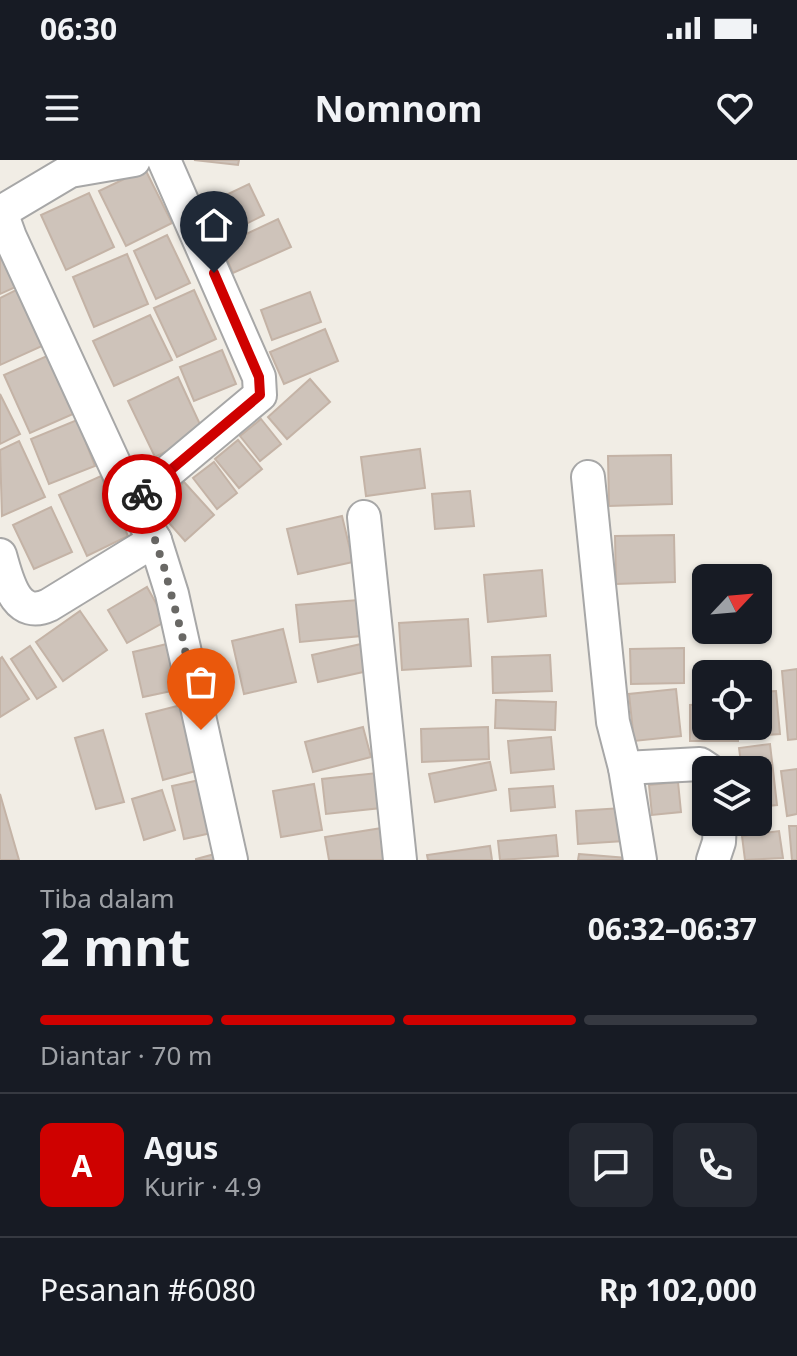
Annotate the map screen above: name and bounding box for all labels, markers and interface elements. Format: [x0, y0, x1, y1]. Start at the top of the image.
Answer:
text: 06:30 [40, 8, 117, 49]
text: Nomnom [315, 84, 482, 133]
icon: menu [40, 86, 84, 130]
icon: heart [713, 86, 757, 130]
pin [180, 191, 248, 273]
icon: home [192, 203, 236, 247]
courier [102, 454, 182, 534]
icon: bike [120, 472, 164, 516]
north arrow [692, 564, 772, 644]
map controls [692, 564, 772, 836]
pin [167, 648, 235, 730]
icon: bag [179, 660, 223, 704]
button: locate [692, 660, 772, 740]
button: layers [692, 756, 772, 836]
text: Tiba dalam [40, 880, 175, 916]
text: 06:32–06:37 [588, 908, 757, 949]
text: 2 mnt [40, 910, 190, 981]
text: Diantar · 70 m [40, 1037, 212, 1073]
button: chat [569, 1123, 653, 1207]
button: phone [673, 1123, 757, 1207]
text: Agus [144, 1127, 218, 1168]
text: A [72, 1145, 92, 1186]
text: Kurir · 4.9 [144, 1168, 262, 1204]
text: Pesanan #6080 [40, 1269, 256, 1310]
text: Rp 102,000 [599, 1269, 757, 1310]

